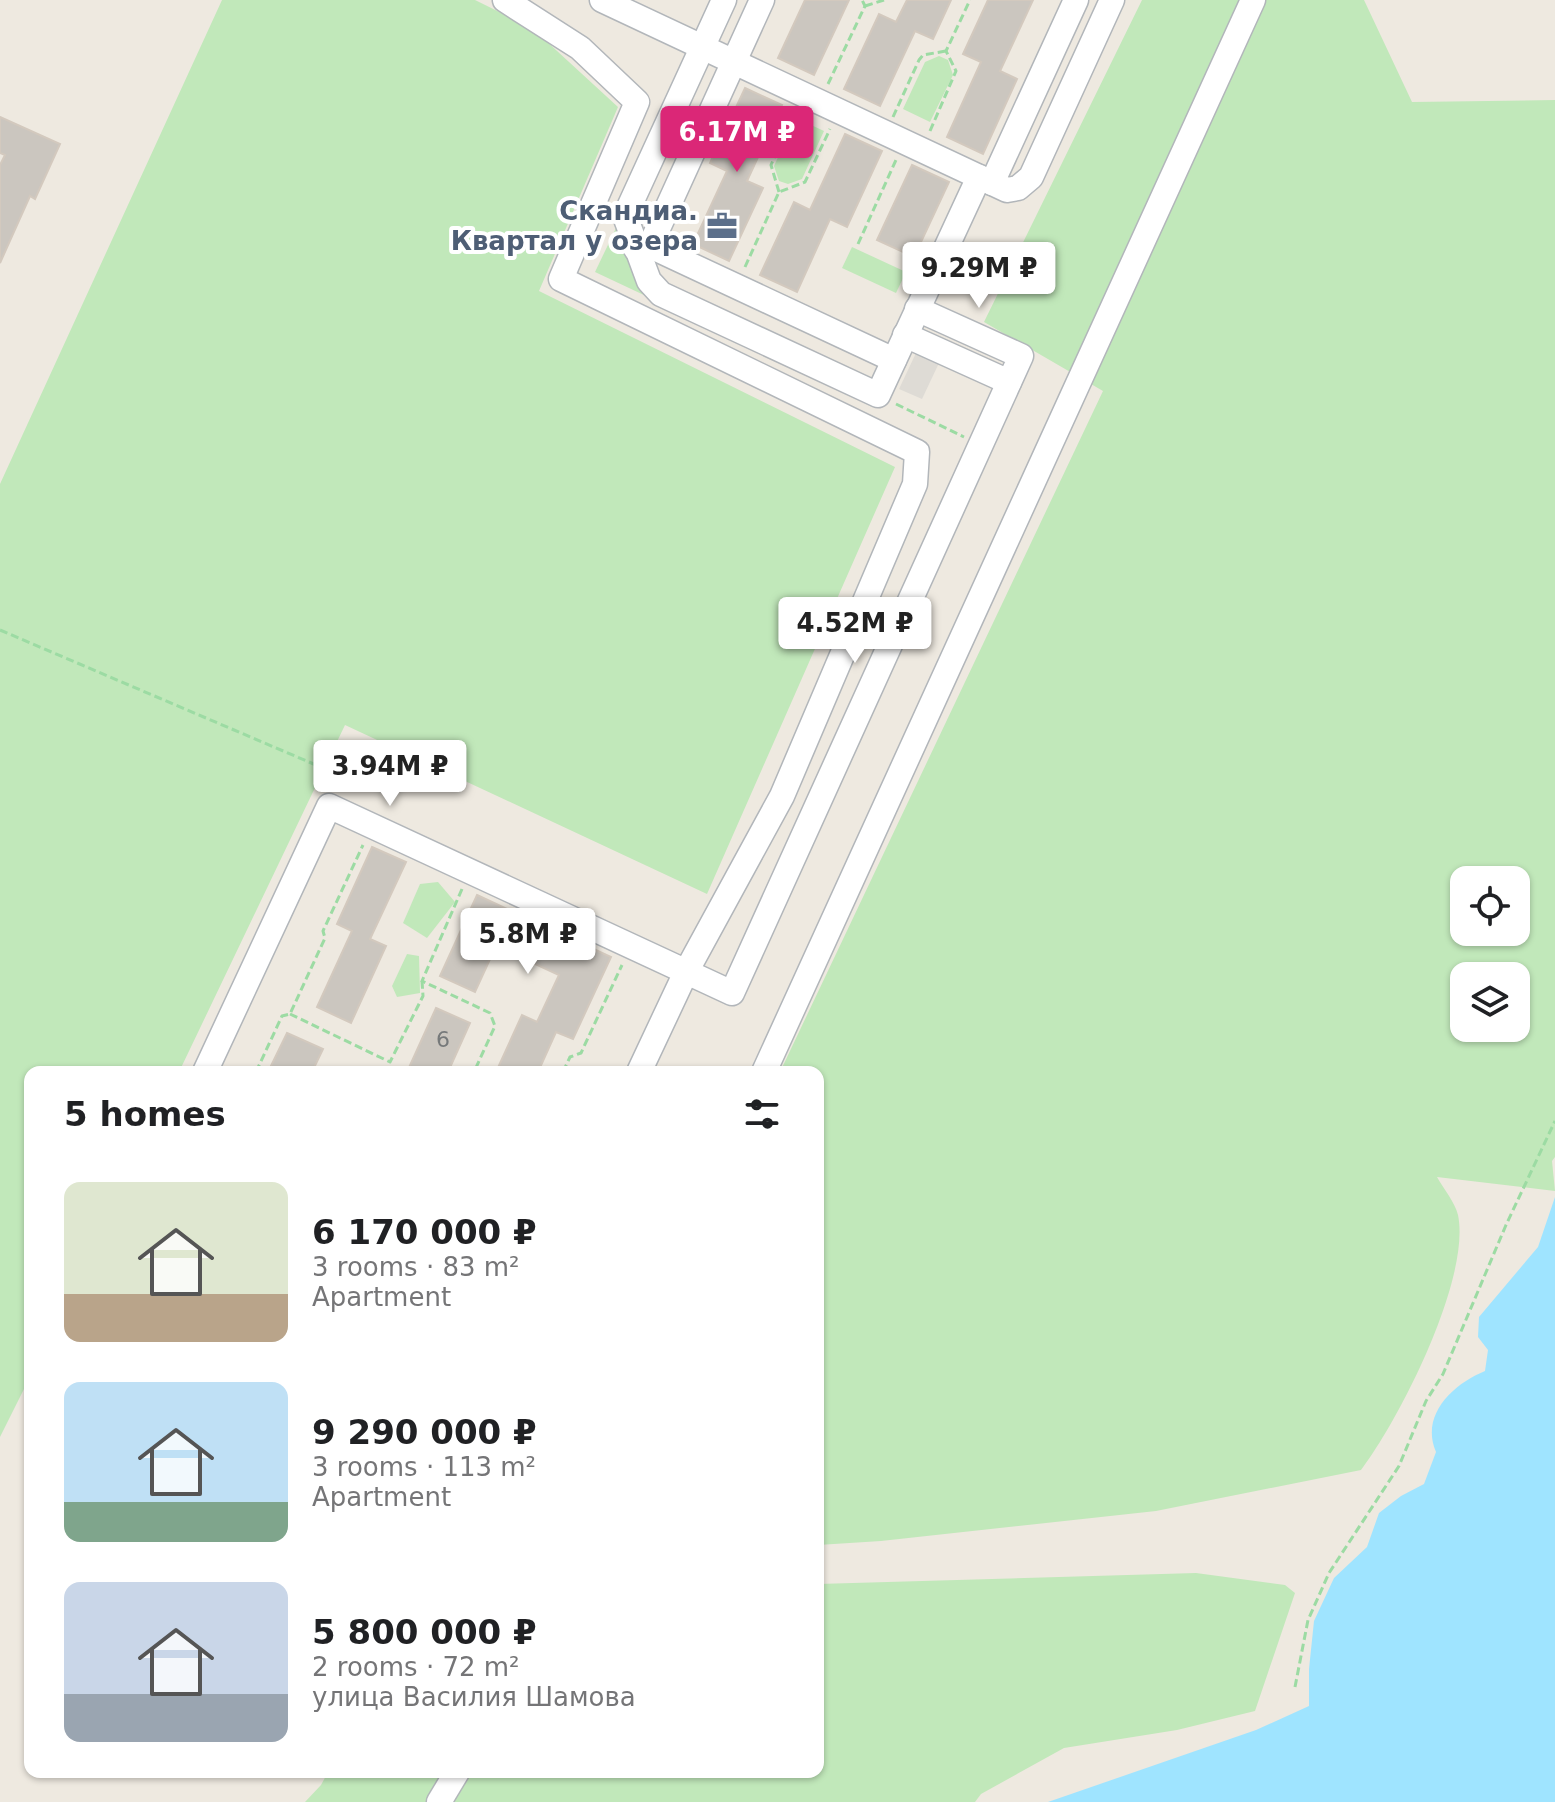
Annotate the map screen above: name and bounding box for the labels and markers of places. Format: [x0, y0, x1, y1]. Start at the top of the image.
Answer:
pin: 6.17M ₽ [663, 106, 811, 174]
place label: Скандиа. Квартал у озера [451, 196, 698, 256]
office icon: Скандиа. Квартал у озера [705, 209, 739, 243]
pin: 9.29M ₽ [905, 242, 1053, 310]
pin: 4.52M ₽ [781, 597, 929, 665]
pin: 3.94M ₽ [316, 740, 464, 808]
pin: 5.8M ₽ [463, 908, 593, 976]

